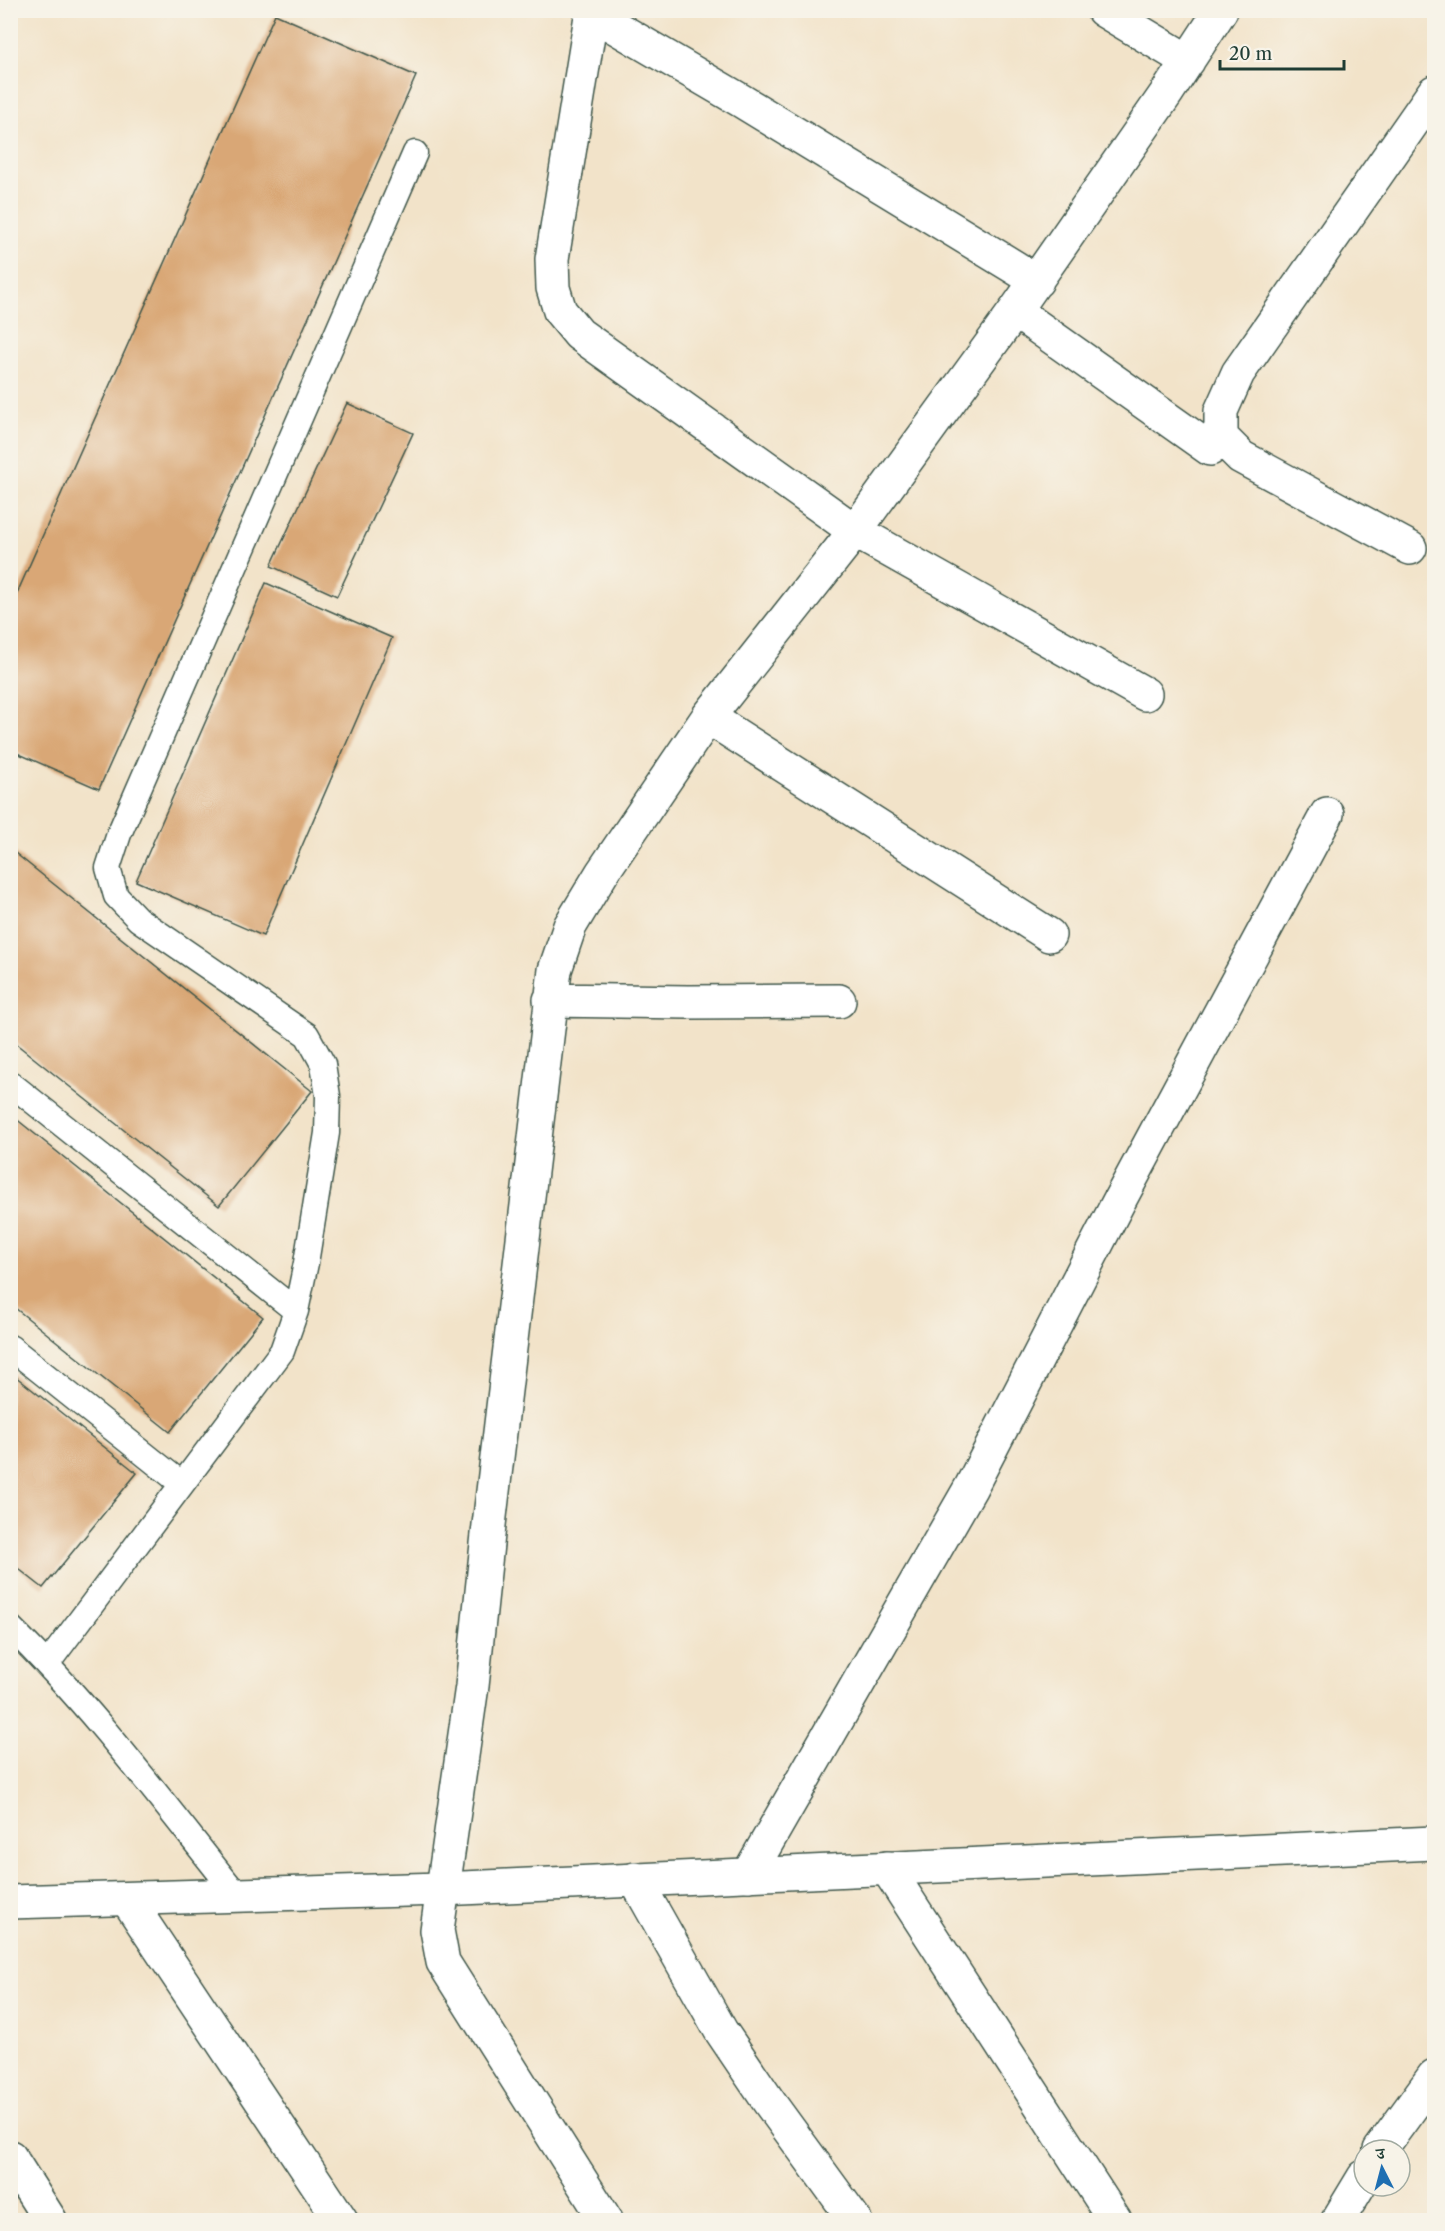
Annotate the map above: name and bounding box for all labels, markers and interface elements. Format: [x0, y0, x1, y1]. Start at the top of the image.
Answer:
scale bar [1220, 33, 1344, 71]
text: 20 m [1229, 43, 1273, 65]
north arrow [1352, 2138, 1412, 2198]
text: उ [1374, 2143, 1387, 2164]

